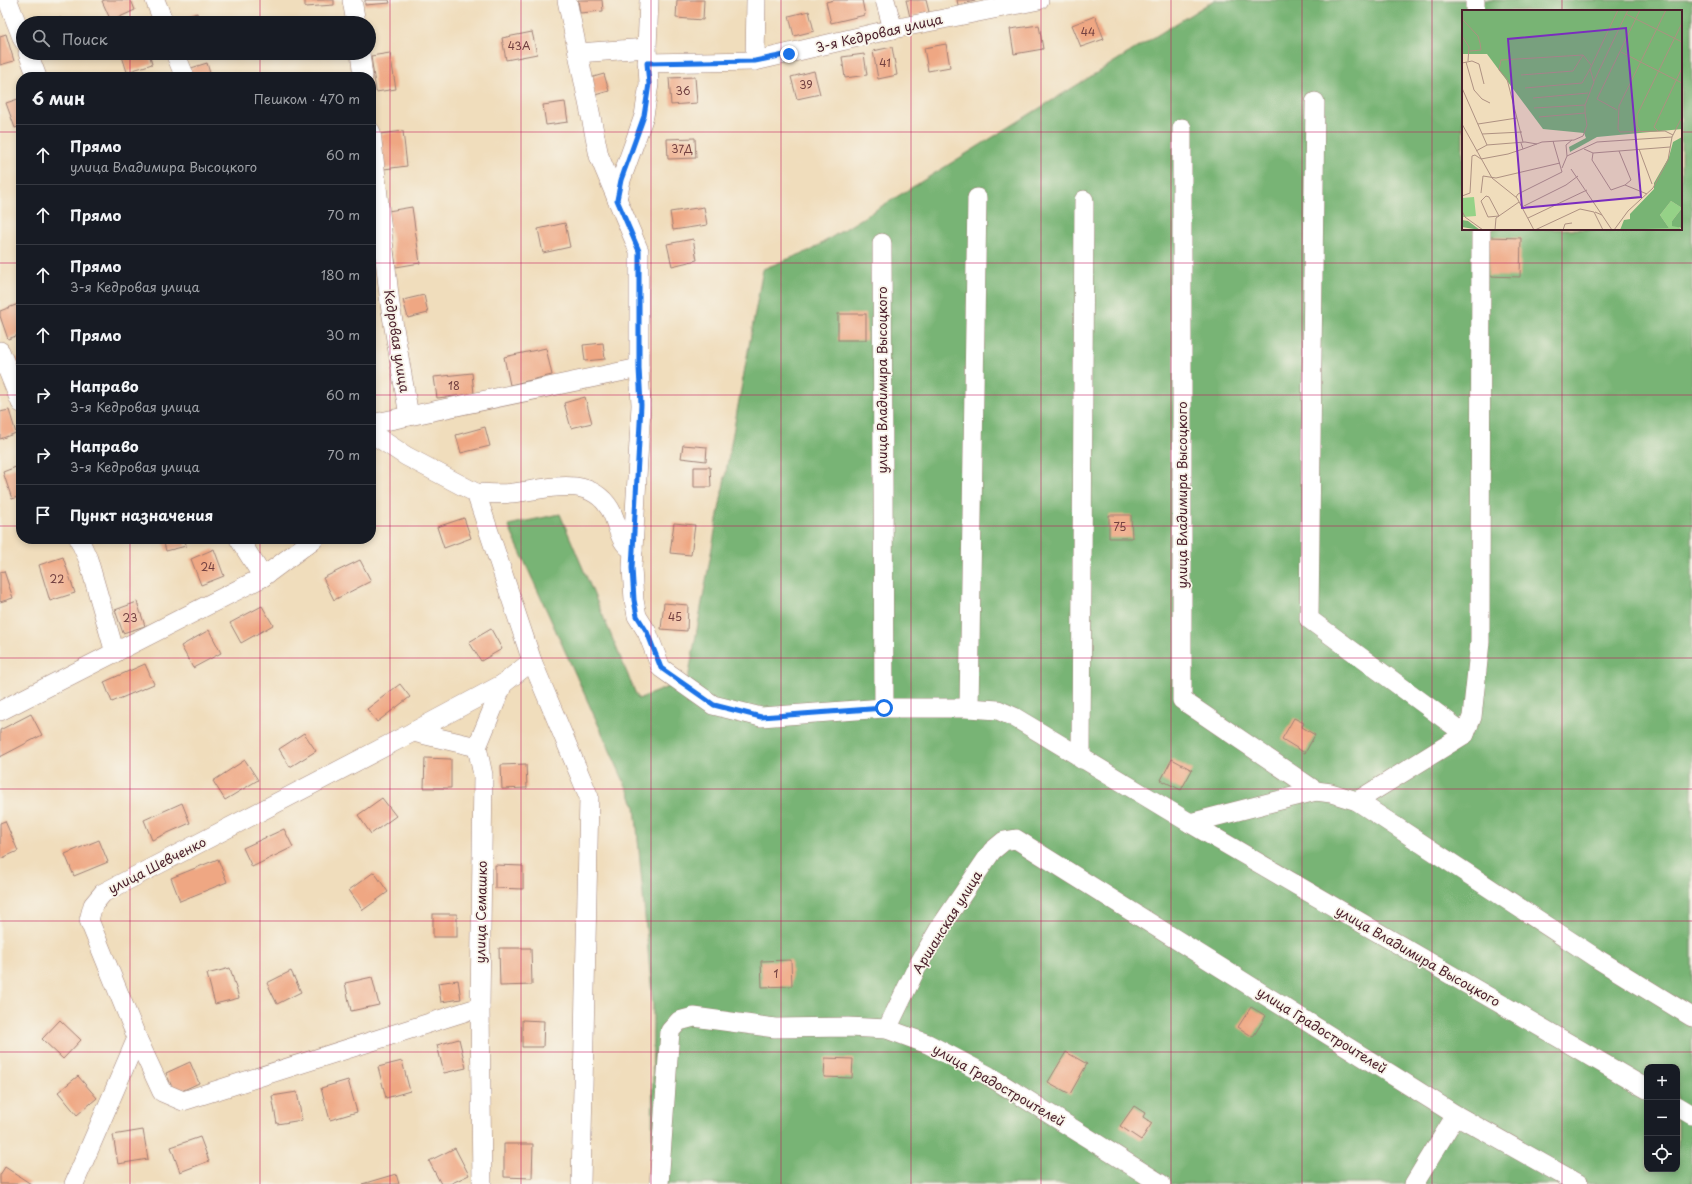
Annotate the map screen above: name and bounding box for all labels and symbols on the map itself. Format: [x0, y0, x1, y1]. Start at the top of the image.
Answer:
street label: 3-я Кедровая улица [814, 8, 945, 56]
inset map [1462, 10, 1682, 230]
house number: 44 [1081, 23, 1095, 40]
house number: 43А [508, 37, 531, 54]
route end [780, 45, 798, 63]
house number: 41 [879, 54, 891, 71]
house number: 39 [799, 76, 813, 93]
house number: 36 [676, 82, 691, 99]
house number: 37Д [671, 140, 693, 157]
street label: улица Владимира Высоцкого [872, 286, 891, 474]
street label: Кедровая улица [380, 288, 415, 394]
house number: 18 [448, 377, 460, 394]
street label: улица Владимира Высоцкого [1172, 401, 1191, 589]
house number: 75 [1114, 518, 1126, 535]
house number: 24 [201, 558, 215, 575]
house number: 22 [50, 570, 64, 587]
house number: 45 [668, 608, 682, 625]
house number: 23 [123, 609, 137, 626]
route start [875, 699, 893, 717]
street label: улица Шевченко [104, 832, 209, 897]
street label: улица Семашко [470, 861, 491, 963]
street label: Аршанская улица [907, 866, 986, 977]
street label: улица Владимира Высоцкого [1332, 901, 1504, 1011]
house number: 1 [774, 965, 779, 982]
street label: улица Градостроителей [1254, 982, 1391, 1077]
street label: улица Градостроителей [930, 1039, 1069, 1130]

